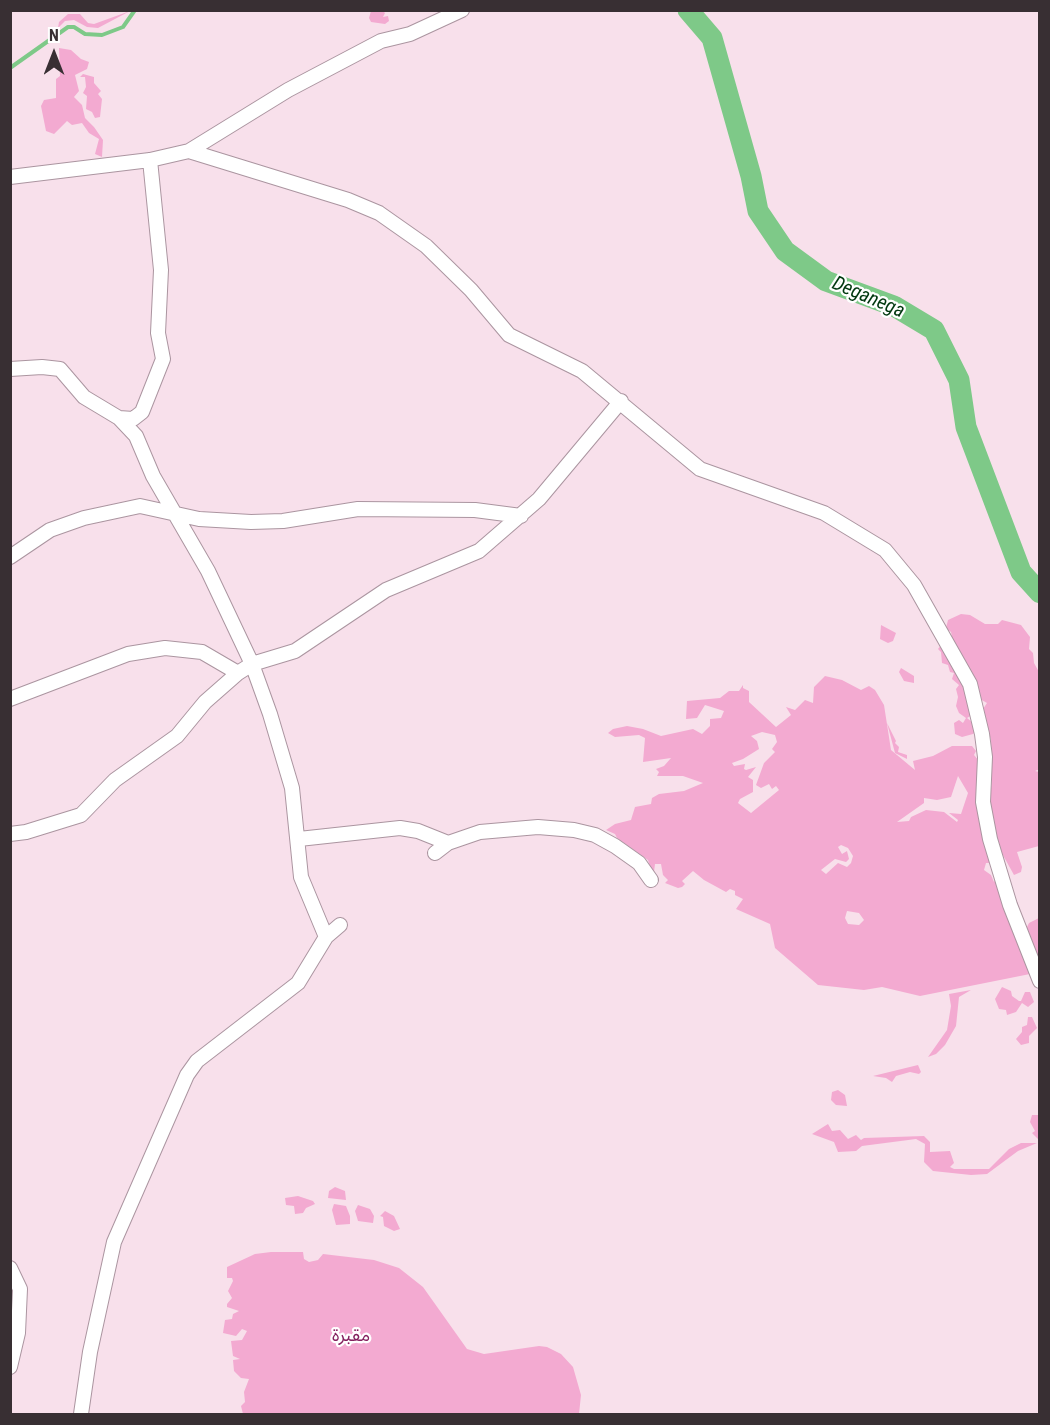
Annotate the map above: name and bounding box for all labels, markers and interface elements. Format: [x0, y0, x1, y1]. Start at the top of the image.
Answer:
north arrow [24, 24, 84, 84]
text: N [49, 26, 59, 45]
water label: Deganega [828, 272, 908, 324]
park label: مقبرة [332, 1325, 370, 1347]

